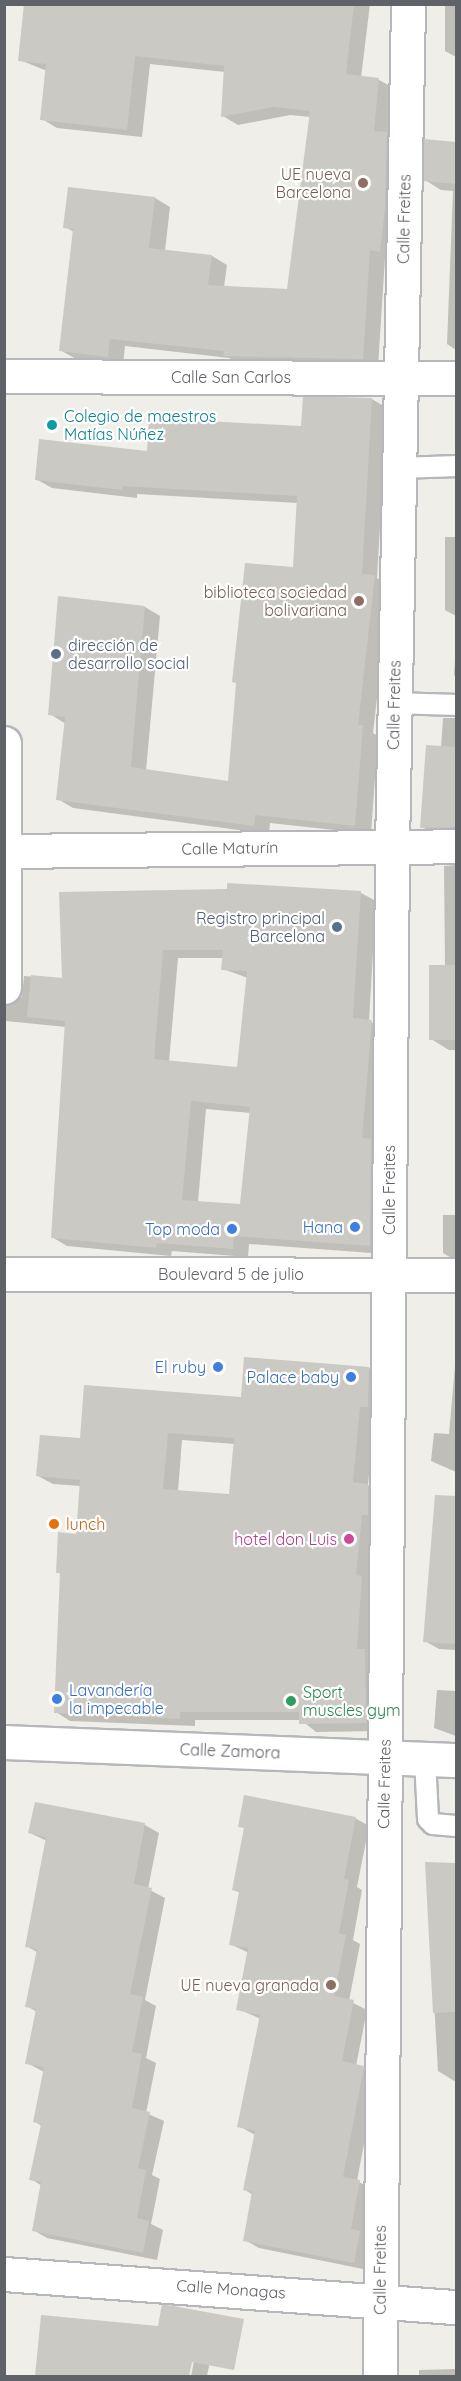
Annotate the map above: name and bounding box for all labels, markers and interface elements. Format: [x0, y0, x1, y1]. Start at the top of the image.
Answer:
place label: UE nueva Barcelona [276, 164, 351, 202]
street label: Calle Freites [394, 174, 414, 264]
marker: UE nueva Barcelona [356, 176, 370, 190]
street label: Calle San Carlos [171, 367, 291, 387]
place label: Colegio de maestros Matías Núñez [64, 406, 216, 444]
marker: Colegio de maestros Matías Núñez [45, 418, 59, 432]
place label: biblioteca sociedad bolivariana [204, 582, 347, 620]
marker: biblioteca sociedad bolivariana [352, 594, 366, 608]
place label: dirección de desarrollo social [68, 635, 189, 673]
marker: dirección de desarrollo social [49, 647, 63, 661]
street label: Calle Freites [384, 660, 404, 750]
street label: Calle Maturín [181, 838, 279, 858]
place label: Registro principal Barcelona [196, 908, 325, 946]
marker: Registro principal Barcelona [330, 920, 344, 934]
street label: Calle Freites [379, 1145, 399, 1235]
place label: Hana [303, 1217, 343, 1237]
place label: Top moda [145, 1219, 220, 1239]
marker: Hana [348, 1220, 362, 1234]
marker: Top moda [225, 1222, 239, 1236]
street label: Boulevard 5 de julio [158, 1264, 304, 1284]
place label: El ruby [155, 1357, 206, 1377]
marker: El ruby [211, 1360, 225, 1374]
place label: Palace baby [247, 1367, 339, 1387]
marker: Palace baby [344, 1370, 358, 1384]
place label: lunch [66, 1514, 105, 1534]
marker: lunch [47, 1517, 61, 1531]
place label: hotel don Luis [234, 1529, 337, 1549]
marker: hotel don Luis [342, 1532, 356, 1546]
place label: Lavandería la impecable [69, 1680, 164, 1718]
place label: Sport muscles gym [303, 1682, 401, 1720]
marker: Lavandería la impecable [50, 1692, 64, 1706]
marker: Sport muscles gym [284, 1694, 298, 1708]
street label: Calle Freites [374, 1739, 394, 1829]
street label: Calle Zamora [179, 1740, 281, 1762]
place label: UE nueva granada [180, 1975, 319, 1995]
marker: UE nueva granada [324, 1978, 338, 1992]
street label: Calle Freites [370, 2225, 390, 2315]
street label: Calle Monagas [176, 2276, 286, 2302]

